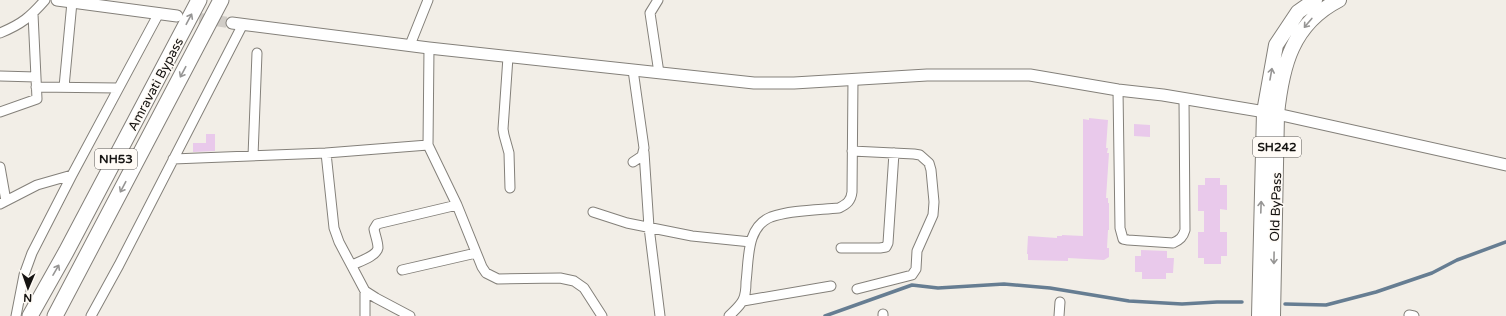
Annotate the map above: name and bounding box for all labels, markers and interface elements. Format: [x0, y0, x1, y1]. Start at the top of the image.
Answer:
one-way arrow [186, 13, 194, 25]
one-way arrow [1304, 18, 1313, 29]
street label: Amravati Bypass [125, 35, 187, 134]
one-way arrow [179, 65, 187, 77]
one-way arrow [1267, 68, 1275, 81]
road number: SH242 [1253, 137, 1301, 157]
road number: NH53 [95, 149, 137, 169]
street label: Old ByPass [1267, 172, 1285, 242]
one-way arrow [119, 181, 126, 193]
one-way arrow [1257, 201, 1265, 214]
one-way arrow [1270, 251, 1278, 264]
one-way arrow [53, 264, 61, 276]
north arrow [8, 268, 48, 308]
text: N [23, 291, 32, 304]

